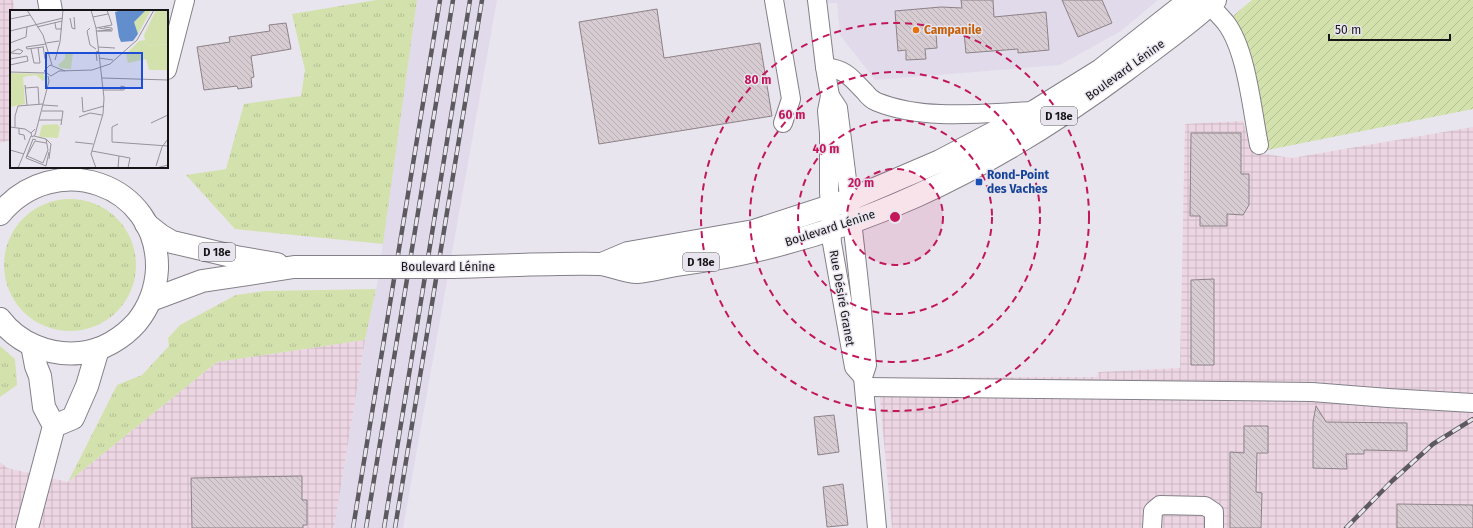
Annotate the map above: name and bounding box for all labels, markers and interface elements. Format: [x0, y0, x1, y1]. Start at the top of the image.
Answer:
inset map [10, 10, 168, 168]
scale bar [1329, 16, 1450, 42]
place label: Campanile [924, 23, 982, 37]
text: 50 m [1335, 23, 1361, 37]
marker: Campanile [911, 25, 921, 35]
street label: Boulevard Lénine [1083, 37, 1167, 103]
text: 80 m [745, 73, 771, 87]
road number: D 18e [1041, 107, 1077, 125]
text: 60 m [779, 108, 805, 122]
text: 40 m [813, 142, 839, 156]
place label: Rond-Point des Vaches [987, 168, 1049, 196]
text: 20 m [848, 176, 874, 190]
marker: Rond-Point des Vaches [974, 177, 984, 187]
street label: Boulevard Lénine [783, 207, 877, 249]
centre of rings [888, 210, 902, 224]
road number: D 18e [199, 243, 235, 261]
street label: Rue Désiré Granet [827, 249, 857, 348]
road number: D 18e [683, 253, 719, 271]
street label: Boulevard Lénine [401, 260, 495, 274]

